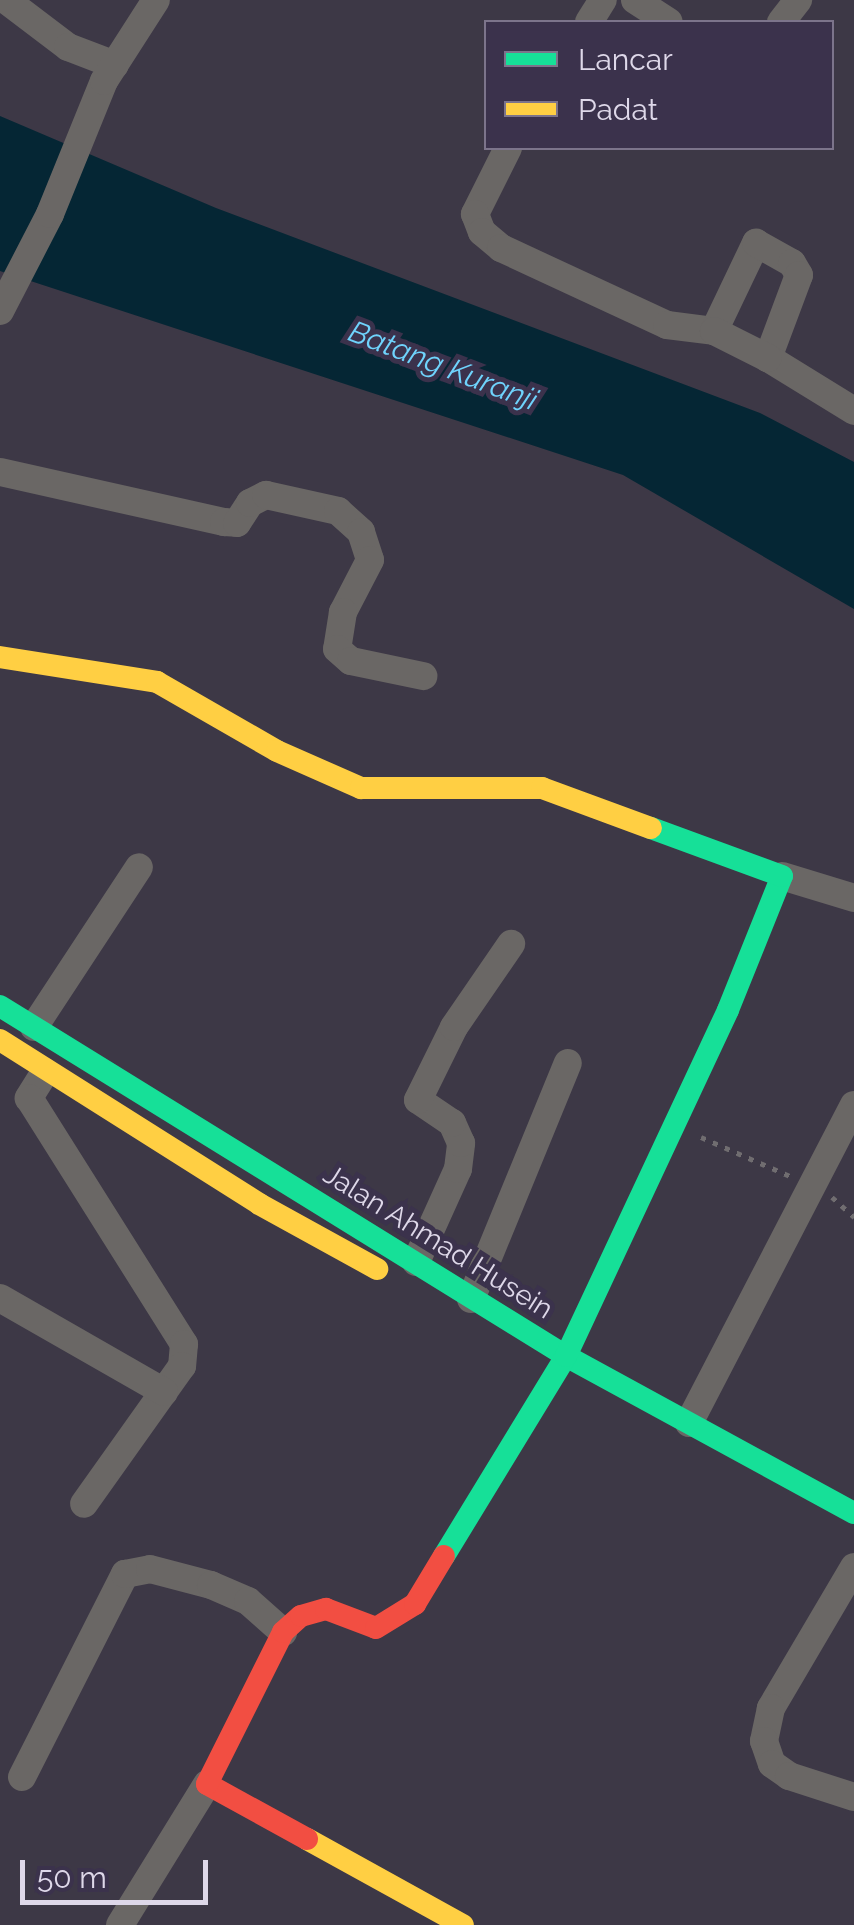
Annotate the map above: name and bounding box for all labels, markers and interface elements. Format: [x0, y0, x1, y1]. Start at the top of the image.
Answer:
legend [484, 20, 834, 150]
text: Lancar [578, 42, 673, 77]
text: Padat [578, 92, 658, 127]
water label: Batang Kuranji [344, 314, 542, 418]
street label: Jalan Ahmad Husein [317, 1157, 559, 1327]
scale bar [25, 1840, 212, 1902]
text: 50 m [37, 1860, 107, 1895]

